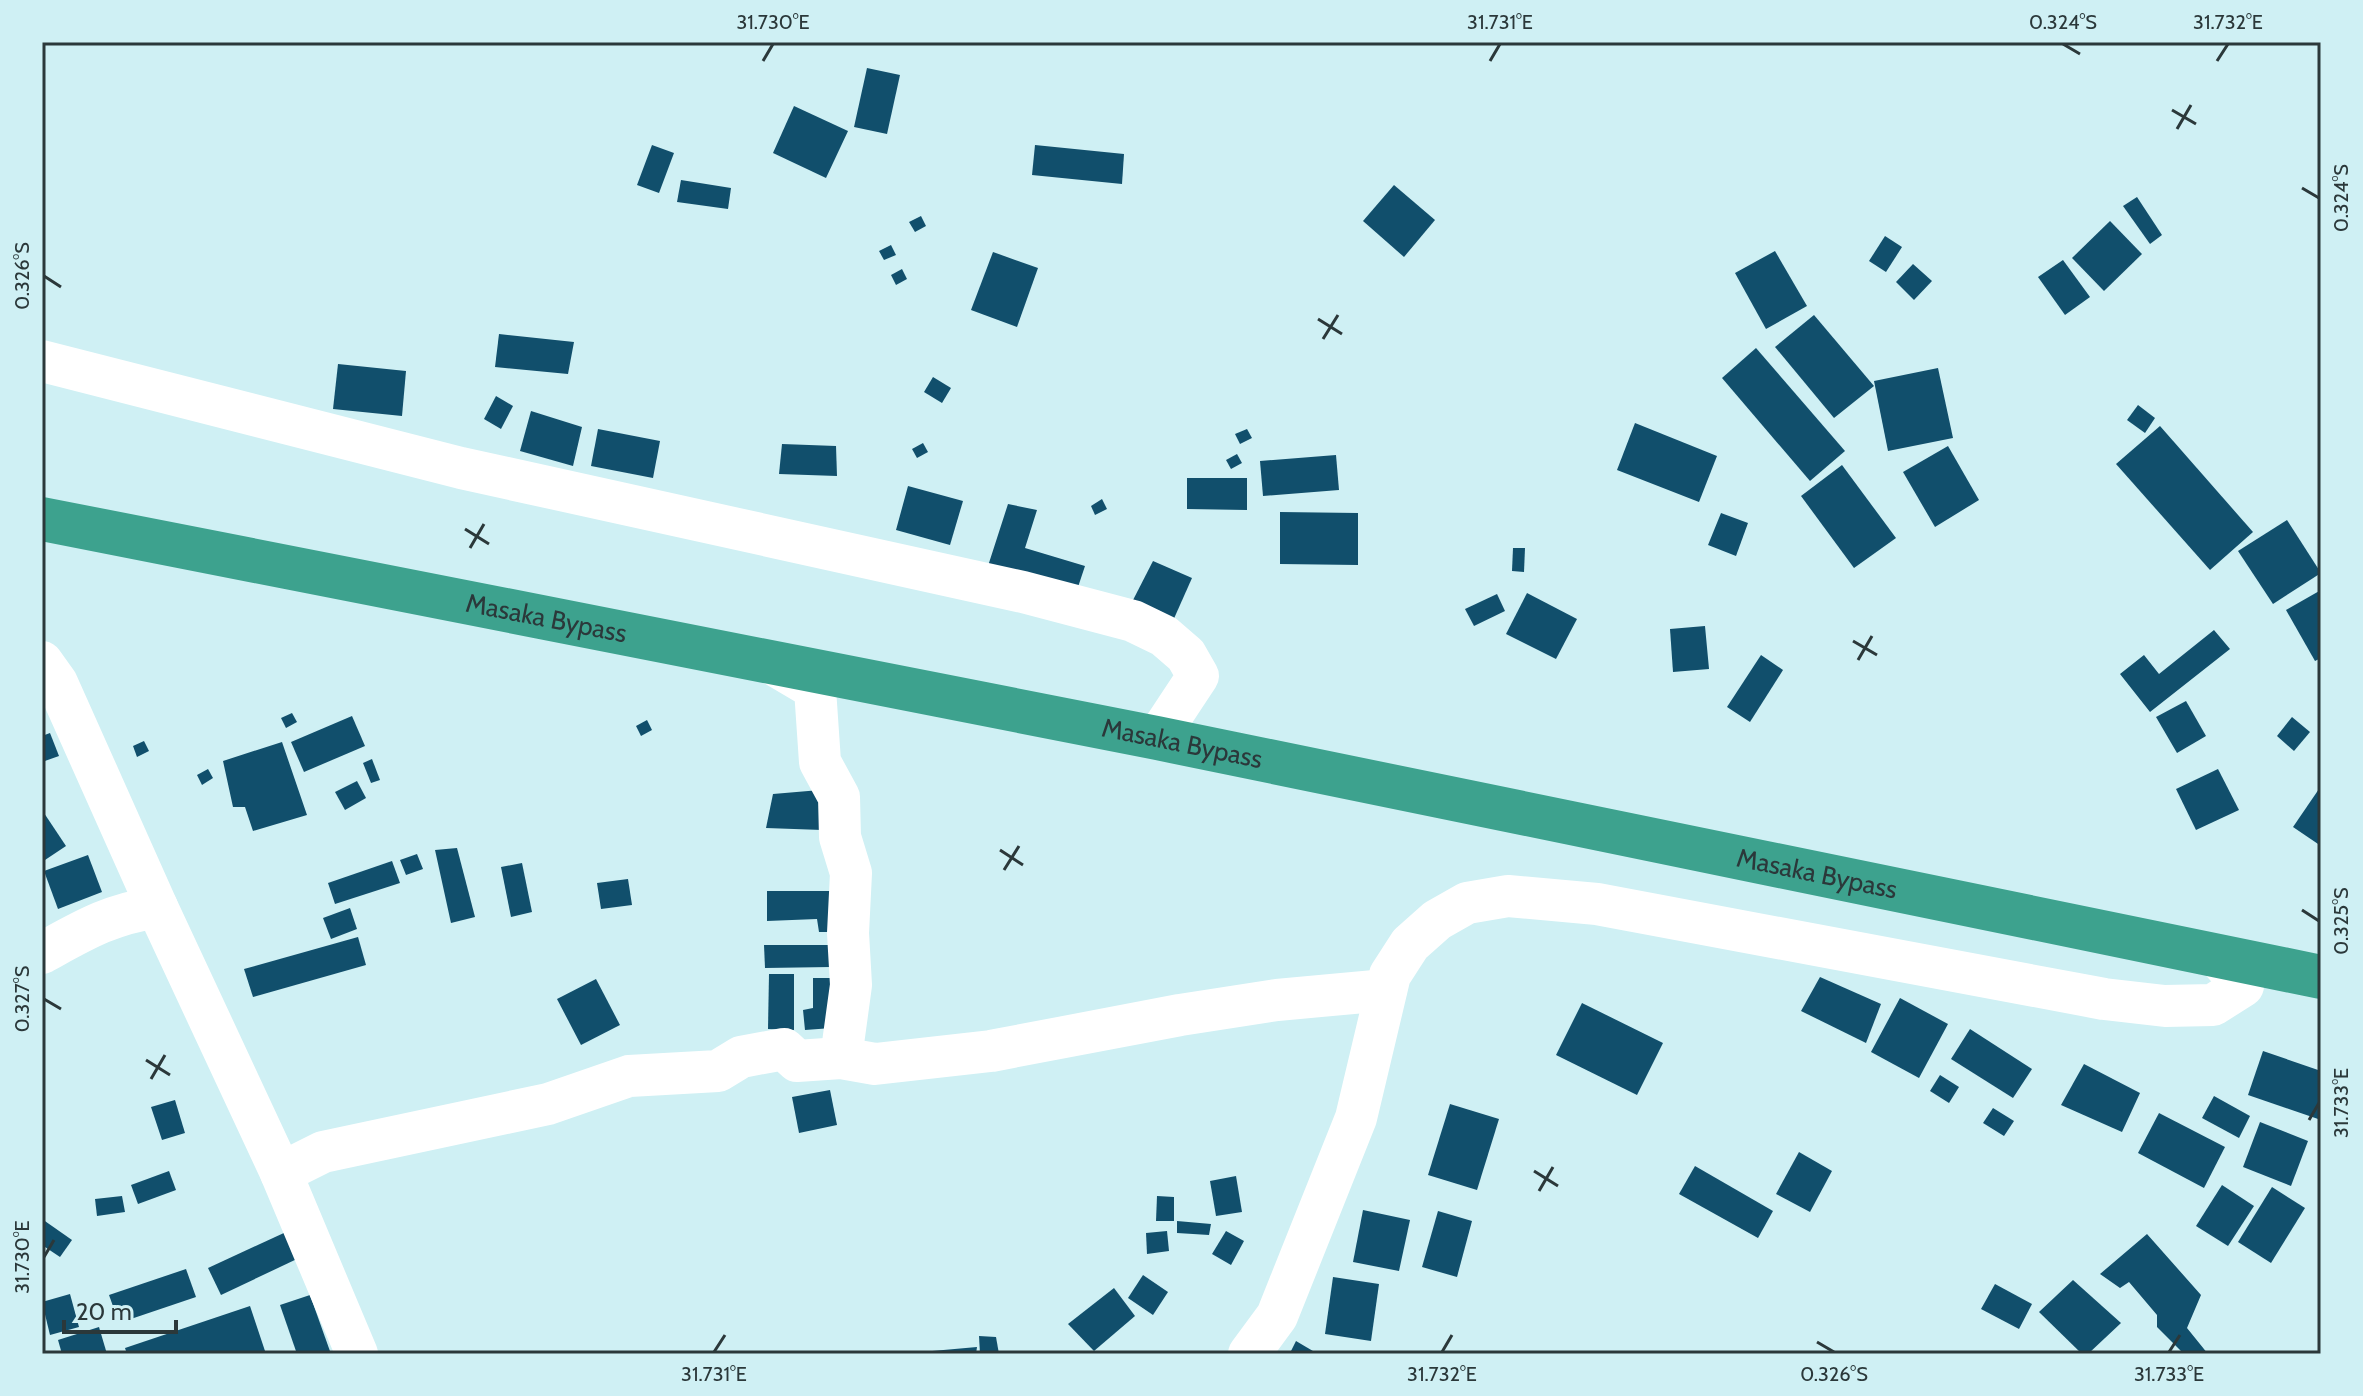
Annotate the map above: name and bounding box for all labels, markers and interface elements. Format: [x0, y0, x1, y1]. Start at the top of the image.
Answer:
text: 31.730°E [736, 10, 810, 34]
text: 31.731°E [1467, 10, 1533, 34]
text: 0.324°S [2029, 10, 2097, 34]
text: 31.732°E [2193, 10, 2263, 34]
text: 0.324°S [2329, 164, 2353, 232]
text: 0.326°S [10, 242, 34, 310]
street label: Masaka Bypass [463, 587, 630, 650]
street label: Masaka Bypass [1099, 712, 1266, 775]
street label: Masaka Bypass [1734, 841, 1900, 906]
text: 0.325°S [2329, 887, 2353, 955]
text: 0.327°S [10, 965, 34, 1032]
text: 31.733°E [2329, 1068, 2353, 1138]
text: 31.730°E [10, 1220, 34, 1294]
scale bar [64, 1284, 176, 1334]
text: 20 m [76, 1297, 132, 1326]
text: 31.731°E [681, 1362, 747, 1386]
text: 31.732°E [1407, 1362, 1477, 1386]
text: 0.326°S [1800, 1362, 1868, 1386]
text: 31.733°E [2134, 1362, 2204, 1386]

